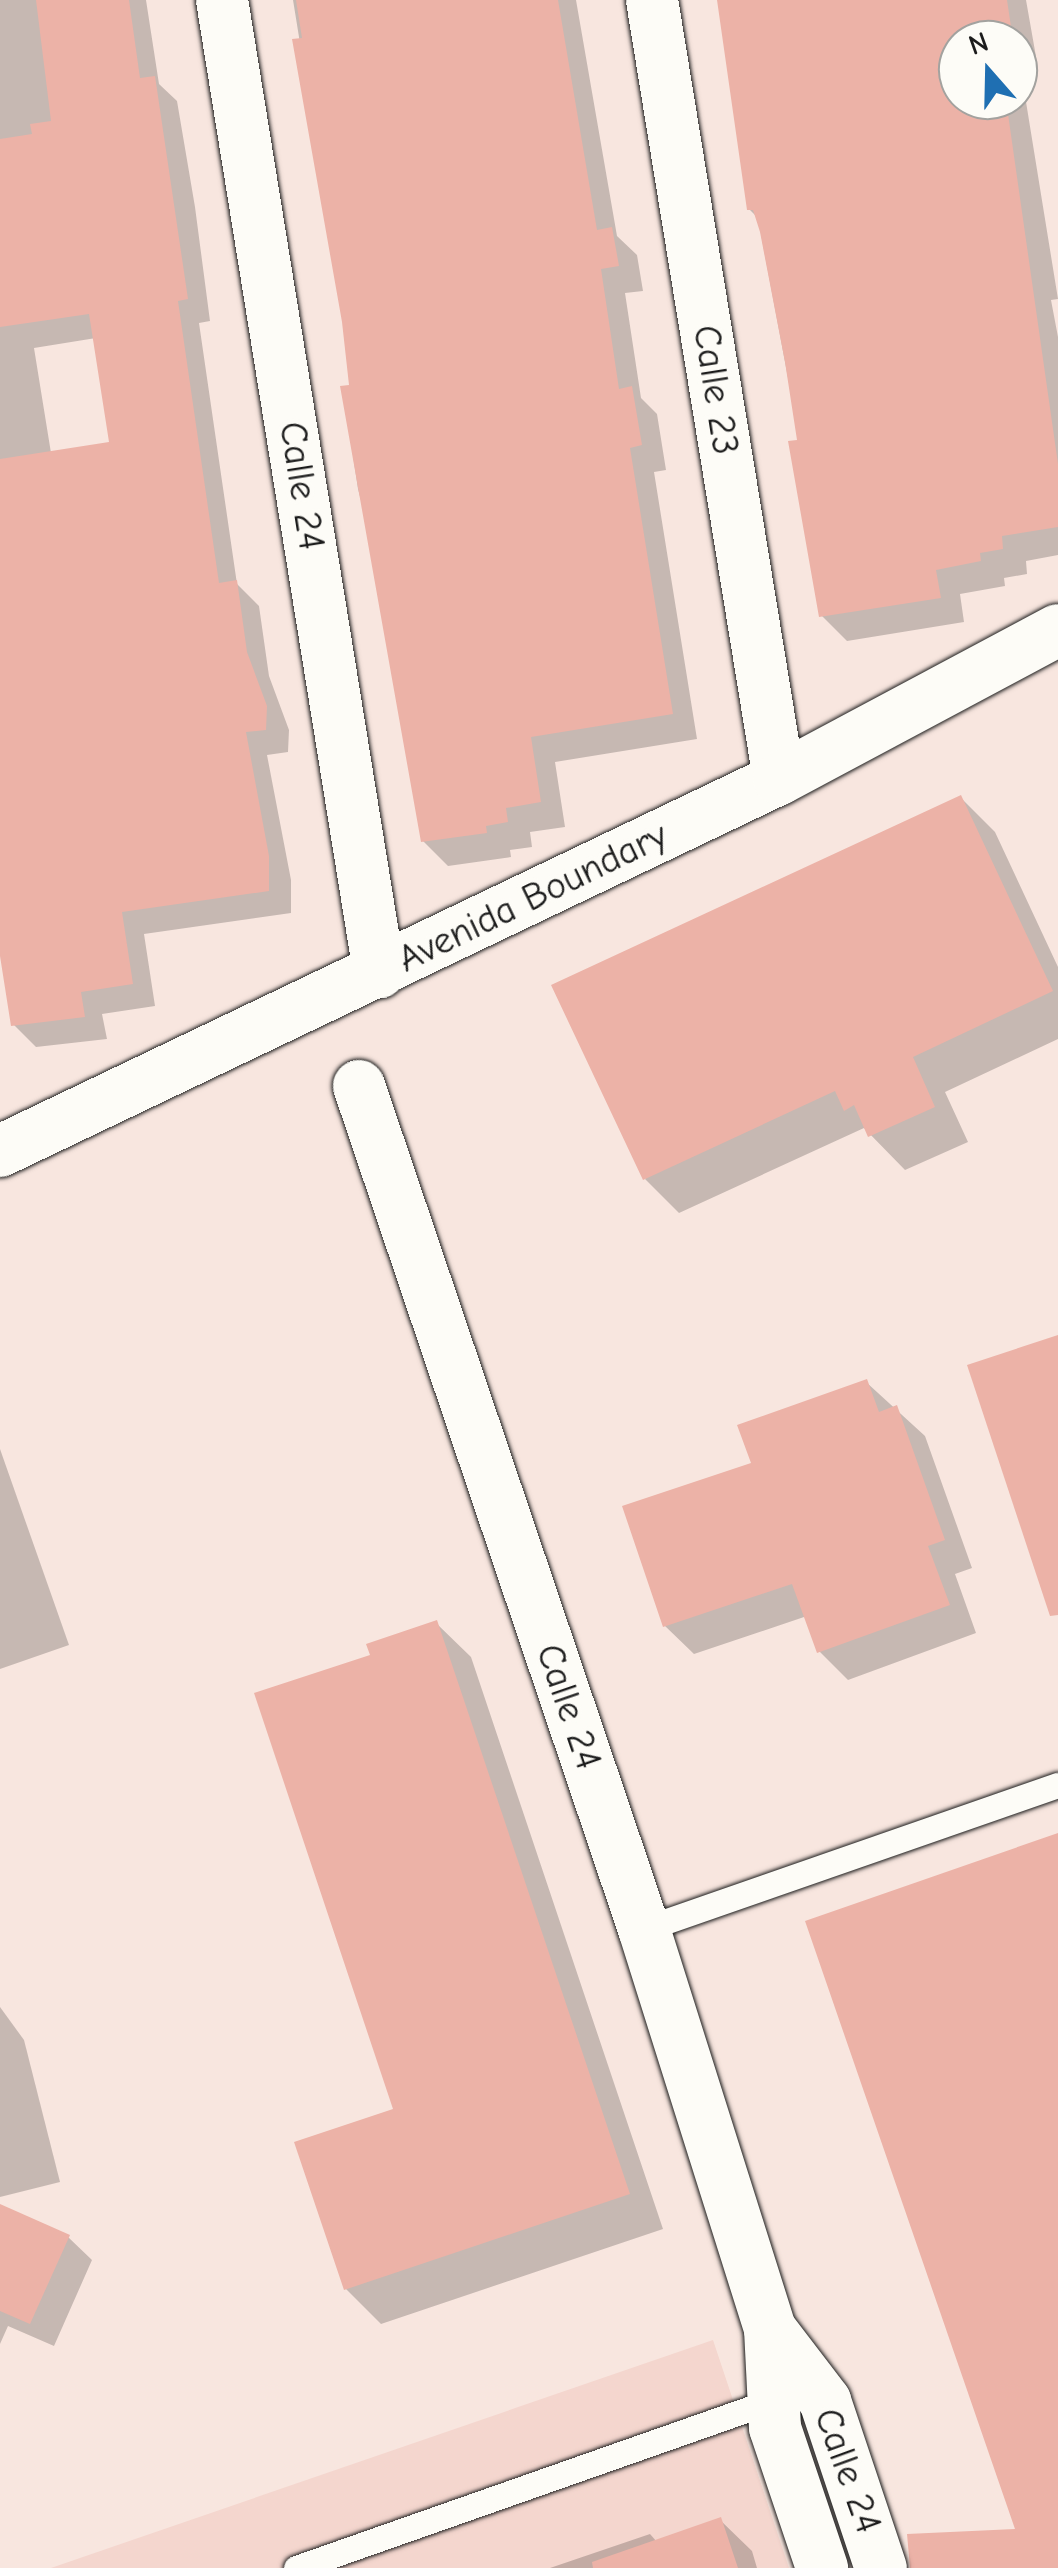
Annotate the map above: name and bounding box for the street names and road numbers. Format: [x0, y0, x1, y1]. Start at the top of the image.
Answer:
street label: Calle 23 [682, 322, 748, 458]
street label: Calle 24 [268, 419, 334, 553]
street label: Avenida Boundary [391, 813, 675, 983]
street label: Calle 24 [525, 1638, 611, 1776]
street label: Calle 24 [803, 2402, 891, 2540]

